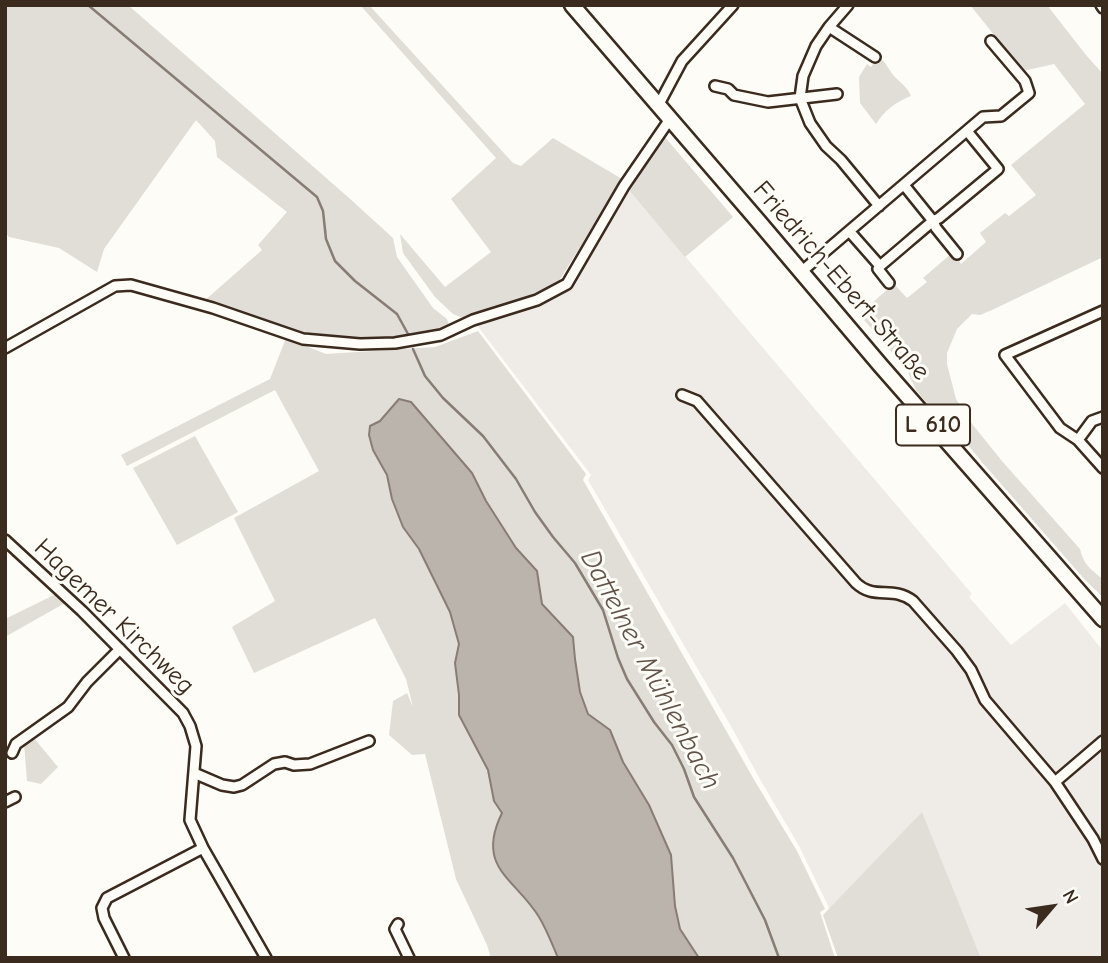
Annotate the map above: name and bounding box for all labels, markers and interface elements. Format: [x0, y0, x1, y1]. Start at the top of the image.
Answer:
street label: Friedrich-Ebert-Straße [746, 175, 936, 387]
road number: L 610 [896, 404, 970, 446]
street label: Hagemer Kirchweg [27, 533, 201, 701]
water label: Dattelner Mühlenbach [573, 544, 727, 796]
north arrow [1017, 872, 1087, 942]
text: N [1058, 886, 1083, 908]

